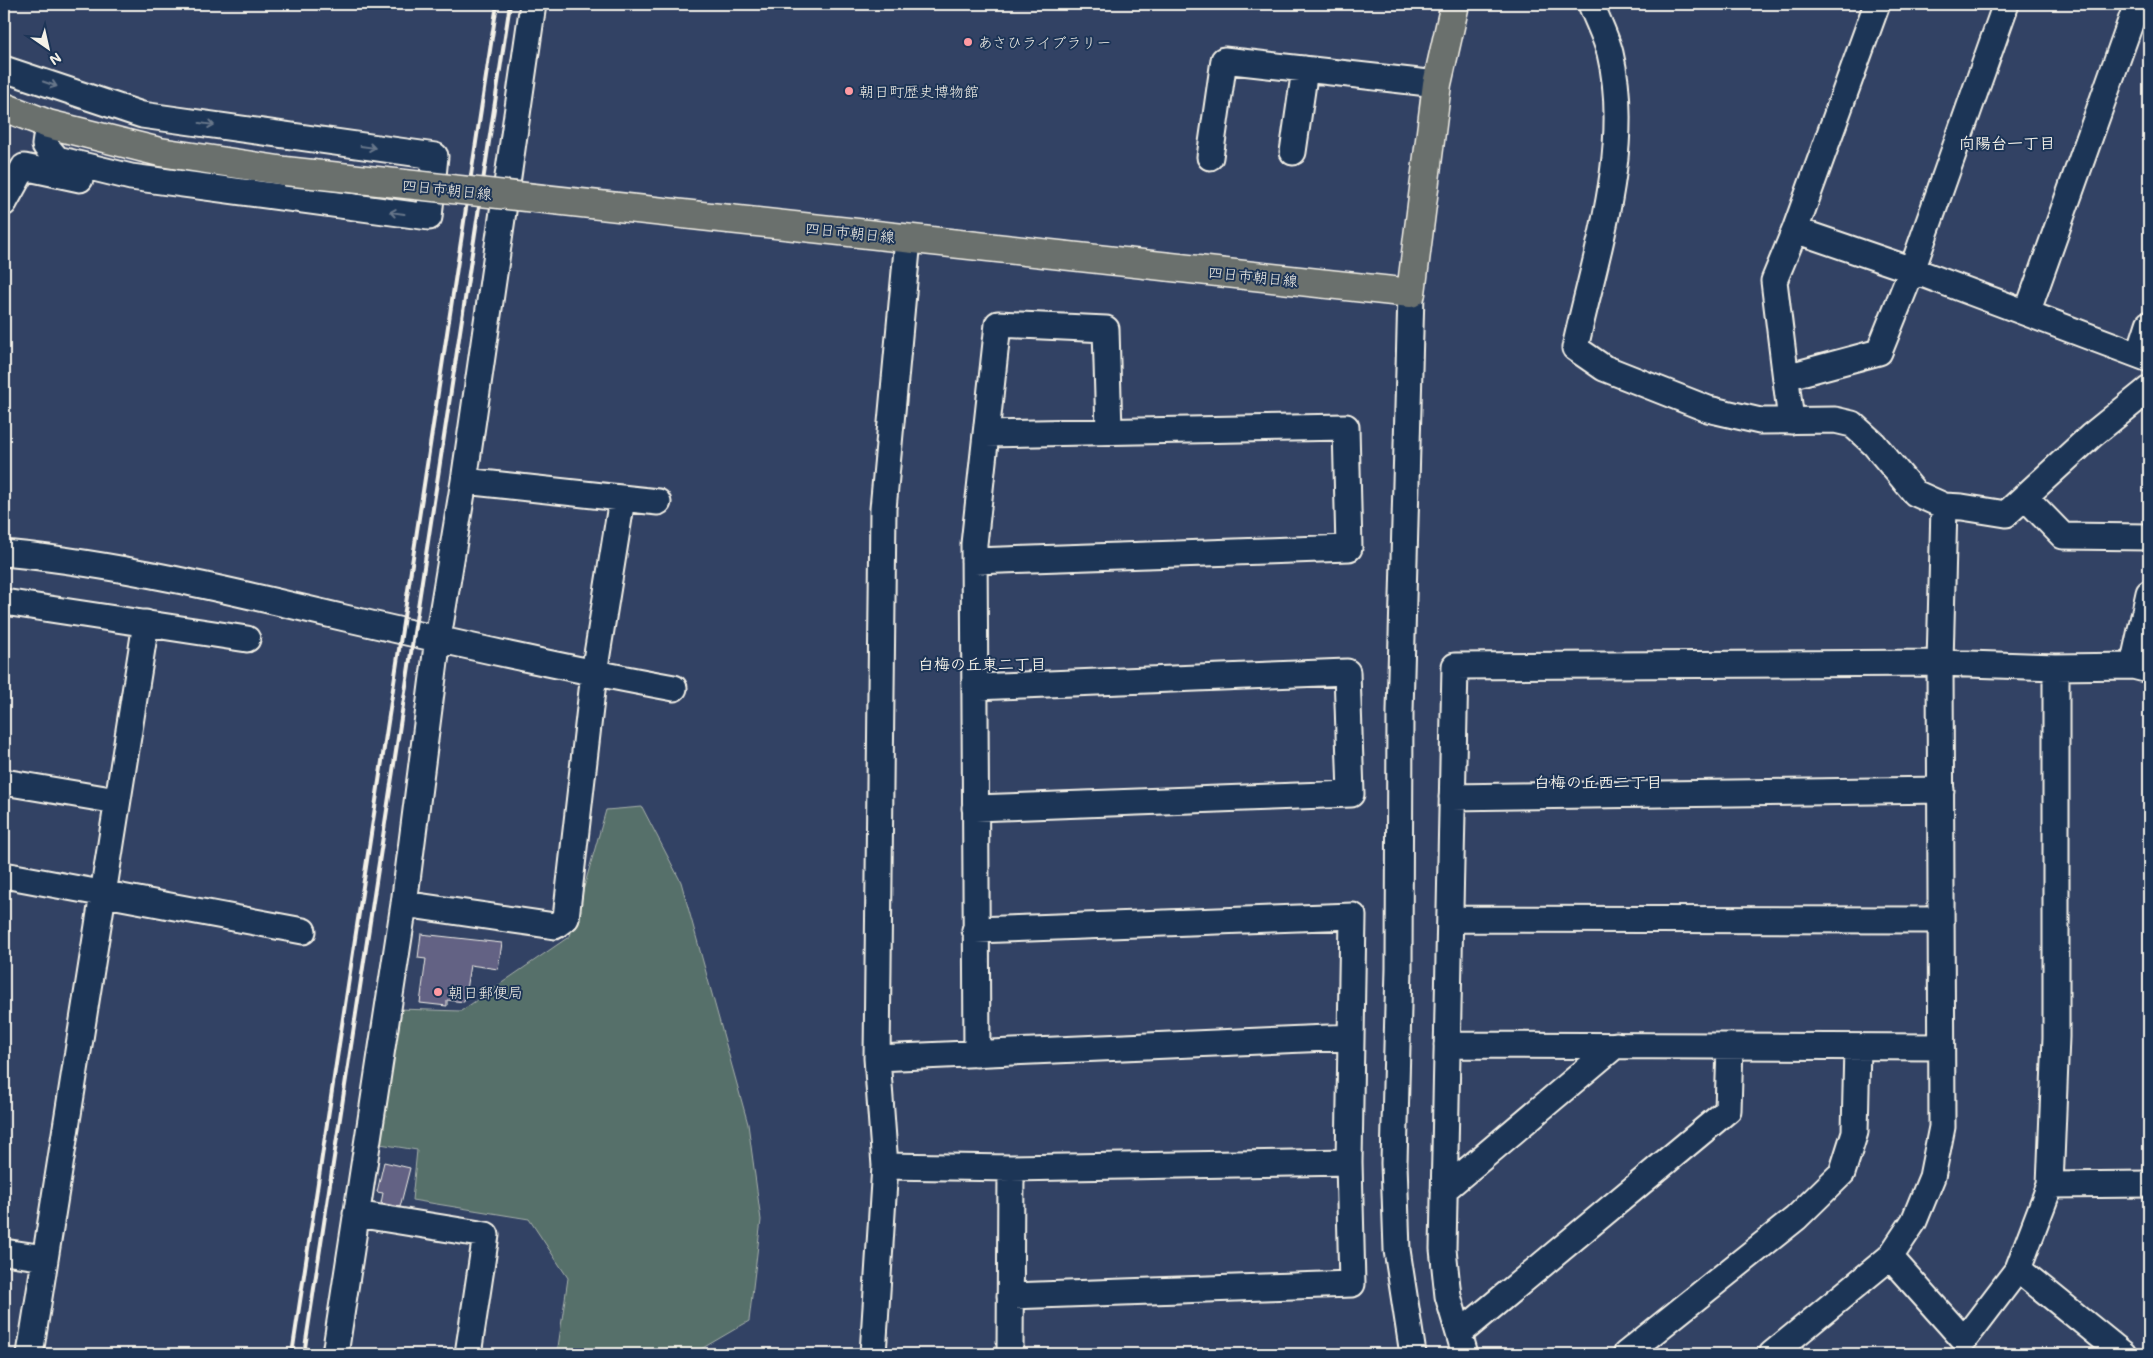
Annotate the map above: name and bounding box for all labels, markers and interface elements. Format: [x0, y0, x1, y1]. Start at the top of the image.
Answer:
north arrow [22, 22, 72, 72]
place label: あさひライブラリー [978, 32, 1112, 52]
marker: あさひライブラリー [962, 36, 974, 48]
text: N [46, 48, 65, 70]
one-way arrow [42, 80, 57, 89]
place label: 朝日町歴史博物館 [859, 81, 979, 101]
marker: 朝日町歴史博物館 [843, 85, 855, 97]
one-way arrow [198, 119, 214, 129]
district label: 向陽台一丁目 [1959, 132, 2055, 153]
one-way arrow [359, 142, 375, 152]
street label: 四日市朝日線 [401, 174, 493, 204]
one-way arrow [389, 208, 405, 218]
street label: 四日市朝日線 [804, 217, 896, 247]
street label: 四日市朝日線 [1207, 261, 1299, 291]
district label: 白梅の丘東二丁目 [918, 653, 1046, 674]
district label: 白梅の丘西二丁目 [1534, 771, 1662, 792]
place label: 朝日郵便局 [448, 982, 523, 1002]
marker: 朝日郵便局 [432, 986, 444, 998]

